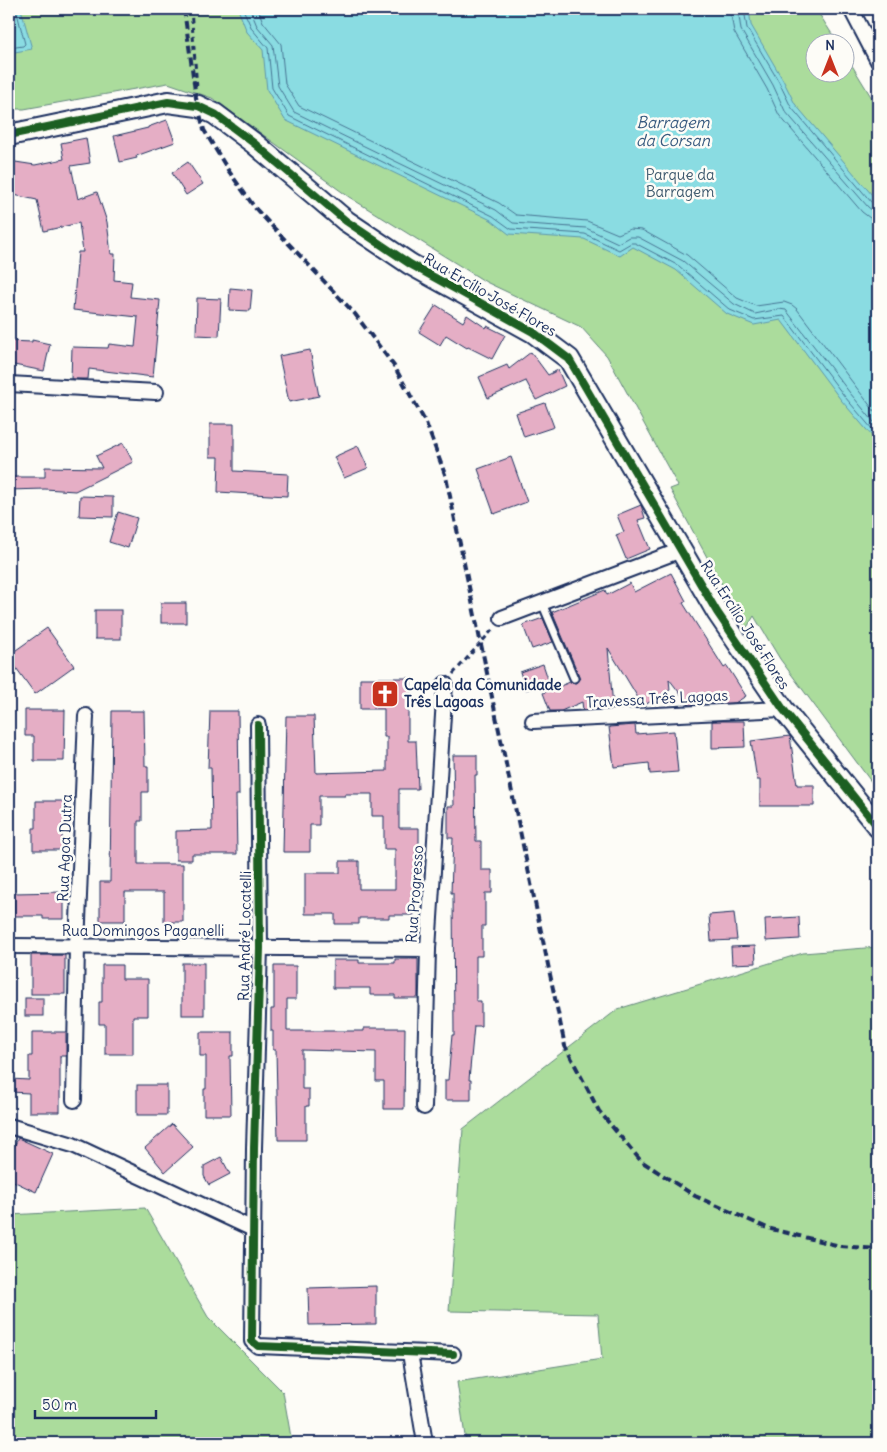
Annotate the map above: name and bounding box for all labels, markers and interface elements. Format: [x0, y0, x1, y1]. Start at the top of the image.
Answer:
north arrow [804, 32, 854, 82]
text: N [825, 36, 835, 54]
water label: Barragem da Corsan [636, 112, 711, 150]
park label: Parque da Barragem [645, 165, 715, 201]
street label: Rua Ercílio José Flores [421, 249, 560, 340]
street label: Rua Ercílio José Flores [697, 557, 794, 693]
place label: Capela da Comunidade Três Lagoas [404, 675, 562, 712]
church icon: Capela da Comunidade Três Lagoas [370, 679, 400, 709]
street label: Travessa Três Lagoas [585, 685, 729, 712]
street label: Rua Agoa Dutra [53, 793, 76, 902]
street label: Rua Progresso [402, 844, 427, 943]
street label: Rua André Locatelli [234, 871, 255, 1001]
street label: Rua Domingos Paganelli [62, 921, 224, 940]
scale bar [35, 1387, 156, 1419]
text: 50 m [42, 1395, 77, 1414]

